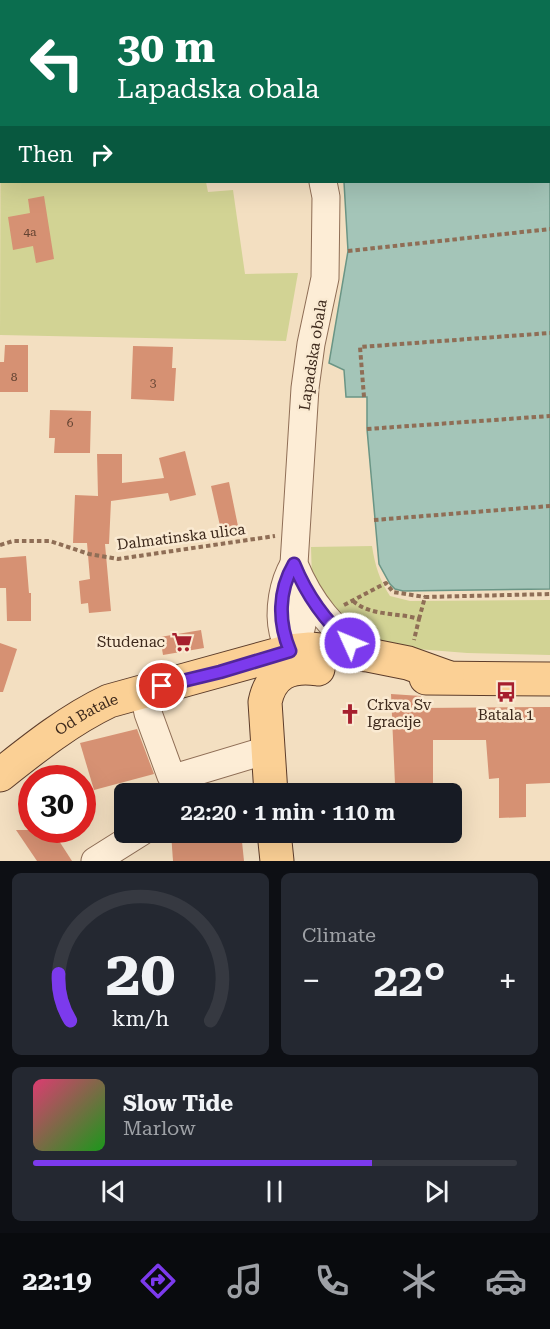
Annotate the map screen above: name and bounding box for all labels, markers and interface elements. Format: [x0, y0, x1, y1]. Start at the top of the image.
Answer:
text: 30 m [117, 23, 215, 72]
icon: left [18, 24, 96, 102]
text: Lapadska obala [117, 73, 319, 105]
icon: right [85, 138, 118, 171]
text: Then [18, 142, 73, 167]
house number: 4a [23, 225, 37, 239]
street label: Lapadska obala [295, 298, 331, 412]
house number: 8 [11, 370, 18, 384]
house number: 3 [150, 376, 157, 390]
house number: 6 [67, 416, 74, 430]
street label: Dalmatinska ulica [116, 520, 246, 554]
position arrow [318, 611, 382, 675]
supermarket icon: Studenac [170, 630, 194, 654]
place label: Studenac [97, 633, 165, 651]
pin [136, 660, 187, 711]
icon: arrive [145, 669, 178, 702]
bus stop icon: Batala 1 [494, 680, 518, 704]
street label: Od Batale [51, 690, 120, 739]
place label: Crkva Sv Igracije [367, 696, 432, 731]
church icon: Crkva Sv Igracije [338, 702, 362, 726]
place label: Batala 1 [478, 706, 534, 724]
speed limit sign: 30 [18, 765, 96, 843]
text: 22:20 · 1 min · 110 m [181, 800, 395, 825]
text: Climate [302, 923, 376, 947]
text: 20 [106, 937, 175, 1010]
text: 22° [373, 954, 446, 1007]
text: − [302, 961, 320, 1000]
text: + [499, 961, 517, 1000]
text: km/h [112, 1006, 169, 1031]
text: Slow Tide [123, 1091, 233, 1116]
text: Marlow [123, 1116, 196, 1140]
icon: previous [97, 1175, 130, 1208]
icon: pause [258, 1175, 291, 1208]
icon: next [420, 1175, 453, 1208]
icon: directions [137, 1260, 179, 1302]
icon: music [224, 1260, 266, 1302]
icon: phone [311, 1260, 353, 1302]
icon: climate [398, 1260, 440, 1302]
icon: car [485, 1260, 527, 1302]
text: 22:19 [23, 1265, 92, 1297]

